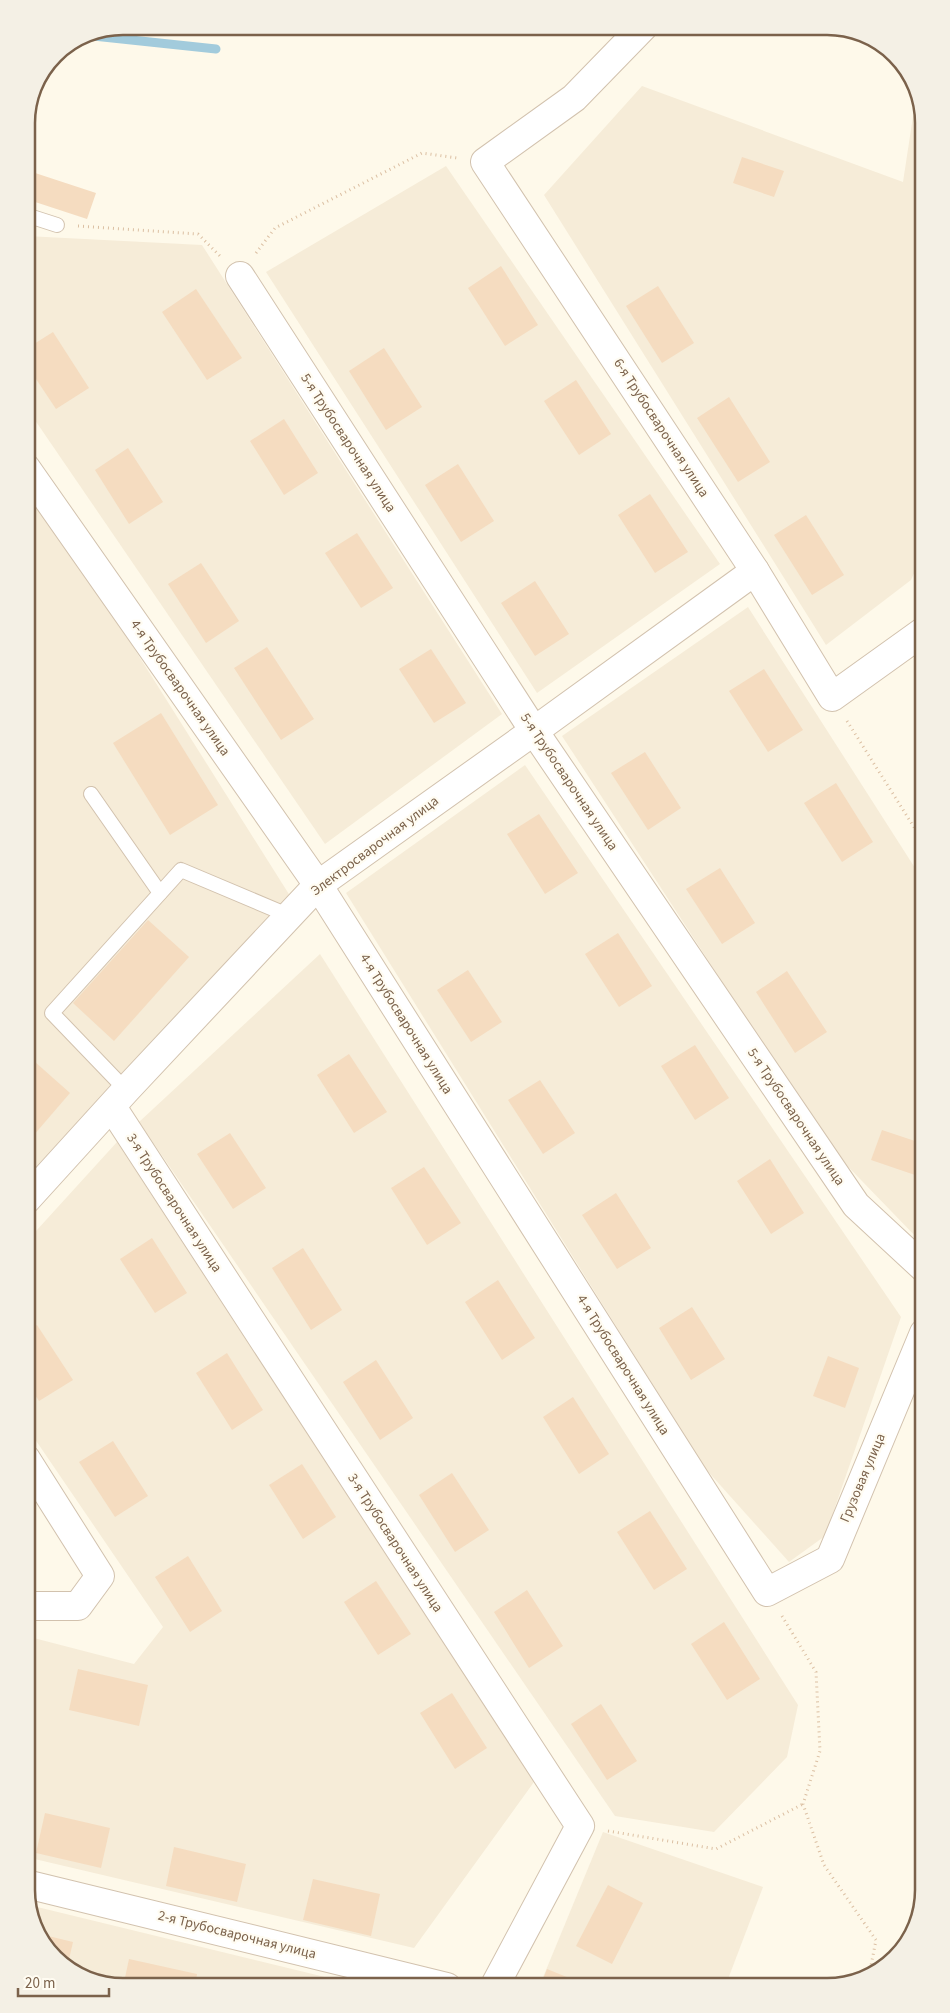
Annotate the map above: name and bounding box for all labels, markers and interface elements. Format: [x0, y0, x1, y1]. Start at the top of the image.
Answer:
street label: 6-я Трубосварочная улица [608, 355, 714, 501]
street label: 5-я Трубосварочная улица [295, 370, 401, 516]
street label: 4-я Трубосварочная улица [125, 616, 235, 760]
street label: 5-я Трубосварочная улица [515, 709, 623, 855]
street label: Электросварочная улица [307, 791, 443, 901]
street label: 4-я Трубосварочная улица [355, 950, 457, 1098]
street label: 5-я Трубосварочная улица [742, 1044, 850, 1190]
street label: 3-я Трубосварочная улица [121, 1130, 227, 1276]
street label: 4-я Трубосварочная улица [572, 1291, 674, 1439]
street label: Грузовая улица [835, 1430, 891, 1526]
street label: 3-я Трубосварочная улица [342, 1470, 448, 1616]
street label: 2-я Трубосварочная улица [156, 1906, 318, 1964]
scale bar [18, 1966, 109, 1998]
text: 20 m [25, 1973, 55, 1994]

